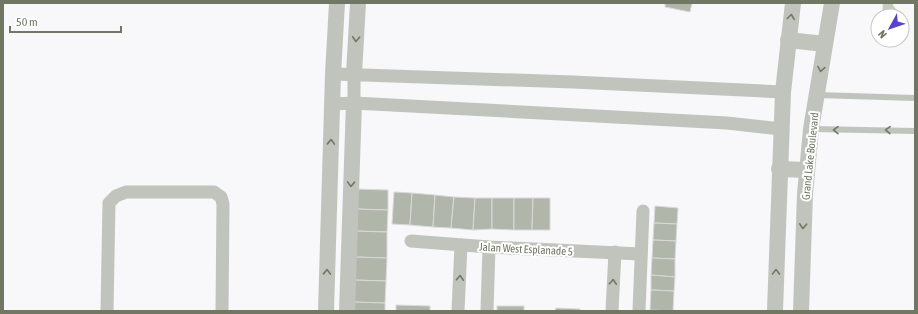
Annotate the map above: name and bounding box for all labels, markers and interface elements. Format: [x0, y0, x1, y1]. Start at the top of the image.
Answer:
scale bar [10, 8, 121, 34]
north arrow [870, 8, 910, 48]
one-way arrow [786, 14, 795, 20]
text: 50 m [16, 15, 38, 29]
text: N [876, 28, 889, 41]
one-way arrow [352, 36, 361, 42]
one-way arrow [817, 66, 826, 72]
street label: Grand Lake Boulevard [799, 112, 821, 200]
one-way arrow [833, 125, 839, 134]
one-way arrow [885, 126, 891, 135]
one-way arrow [327, 139, 336, 145]
one-way arrow [347, 181, 355, 187]
one-way arrow [799, 223, 808, 229]
street label: Jalan West Esplanade 5 [479, 241, 573, 257]
one-way arrow [323, 269, 331, 275]
one-way arrow [772, 269, 780, 275]
one-way arrow [455, 275, 464, 281]
one-way arrow [609, 279, 618, 285]

